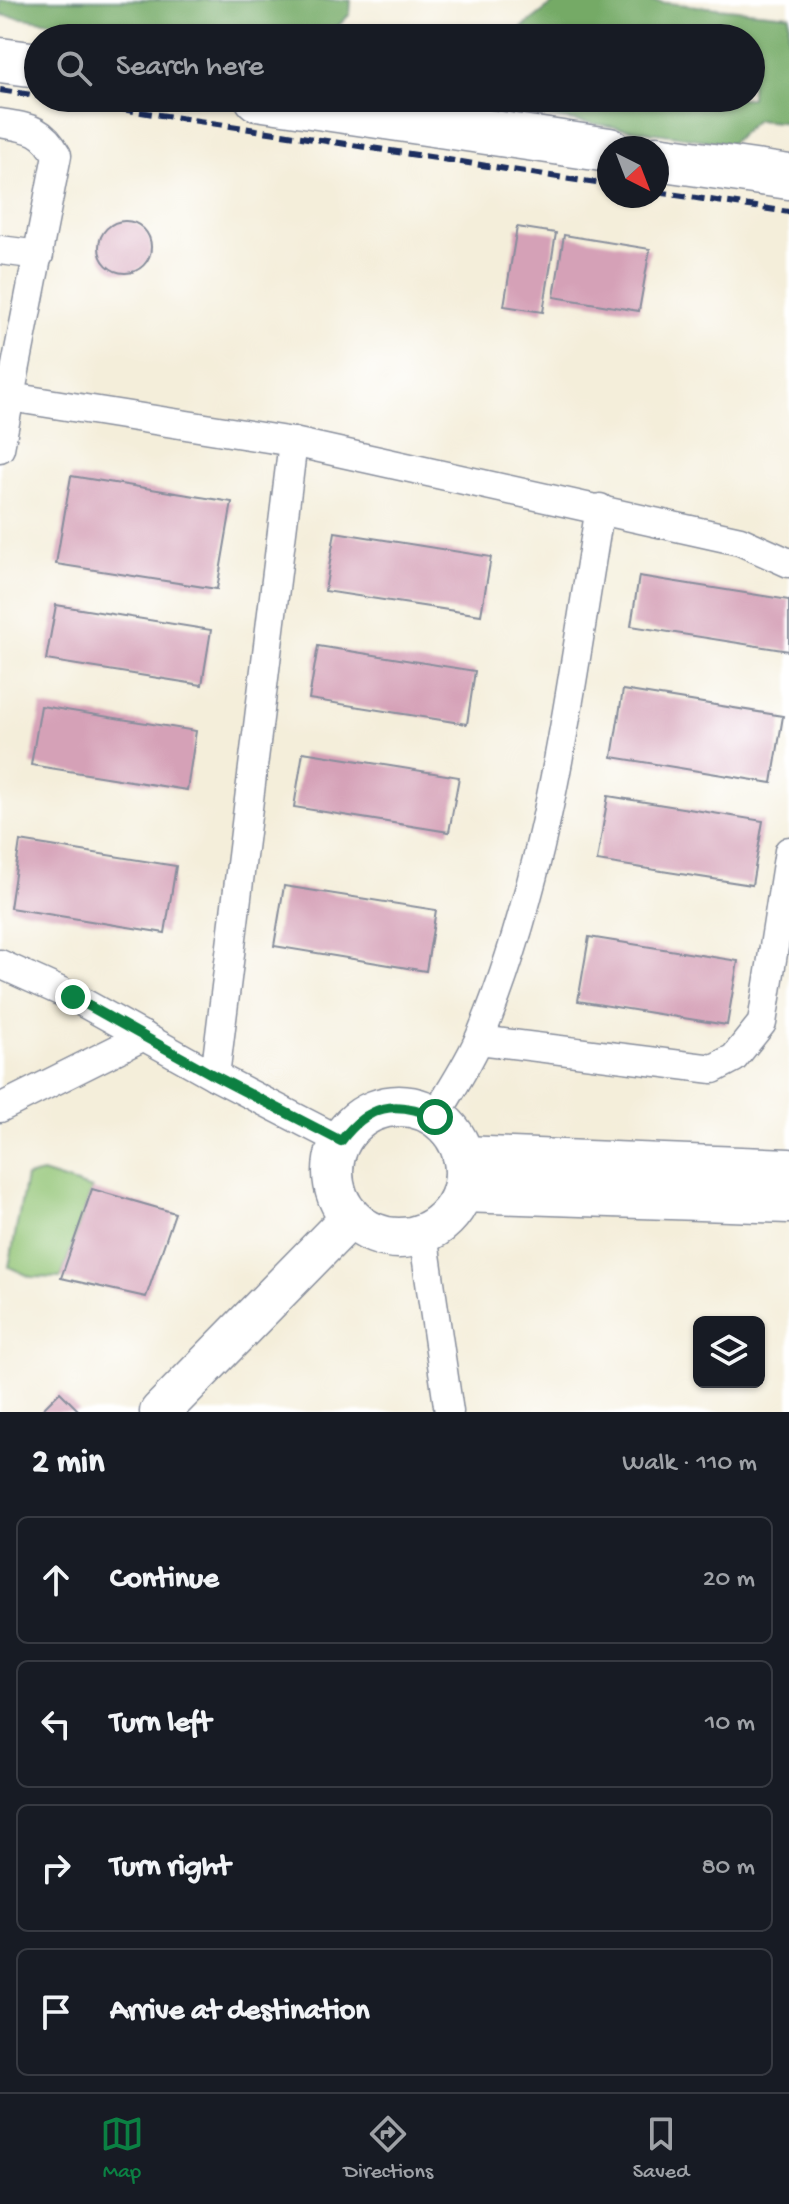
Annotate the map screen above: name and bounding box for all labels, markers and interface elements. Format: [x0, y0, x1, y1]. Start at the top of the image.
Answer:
search box [24, 24, 765, 112]
icon: search [52, 46, 96, 90]
text: Search here [116, 51, 264, 86]
north arrow [597, 136, 669, 208]
route end [55, 979, 91, 1015]
route start [417, 1099, 453, 1135]
map controls [693, 1316, 765, 1388]
button: layers [693, 1316, 765, 1388]
text: 2 min [32, 1444, 104, 1484]
text: Walk · 110 m [622, 1449, 757, 1480]
icon: ahead [34, 1558, 78, 1602]
text: Continue [110, 1563, 219, 1598]
text: 20 m [703, 1565, 755, 1596]
icon: left [34, 1702, 78, 1746]
text: Turn left [110, 1707, 211, 1742]
text: 10 m [705, 1709, 755, 1740]
icon: right [34, 1846, 78, 1890]
text: Turn right [110, 1851, 230, 1886]
text: 80 m [701, 1853, 755, 1884]
icon: arrive [34, 1990, 78, 2034]
text: Arrive at destination [110, 1995, 370, 2030]
tab: Map [100, 2112, 144, 2186]
tab: Directions [344, 2112, 433, 2186]
tab: Saved [633, 2112, 689, 2186]

